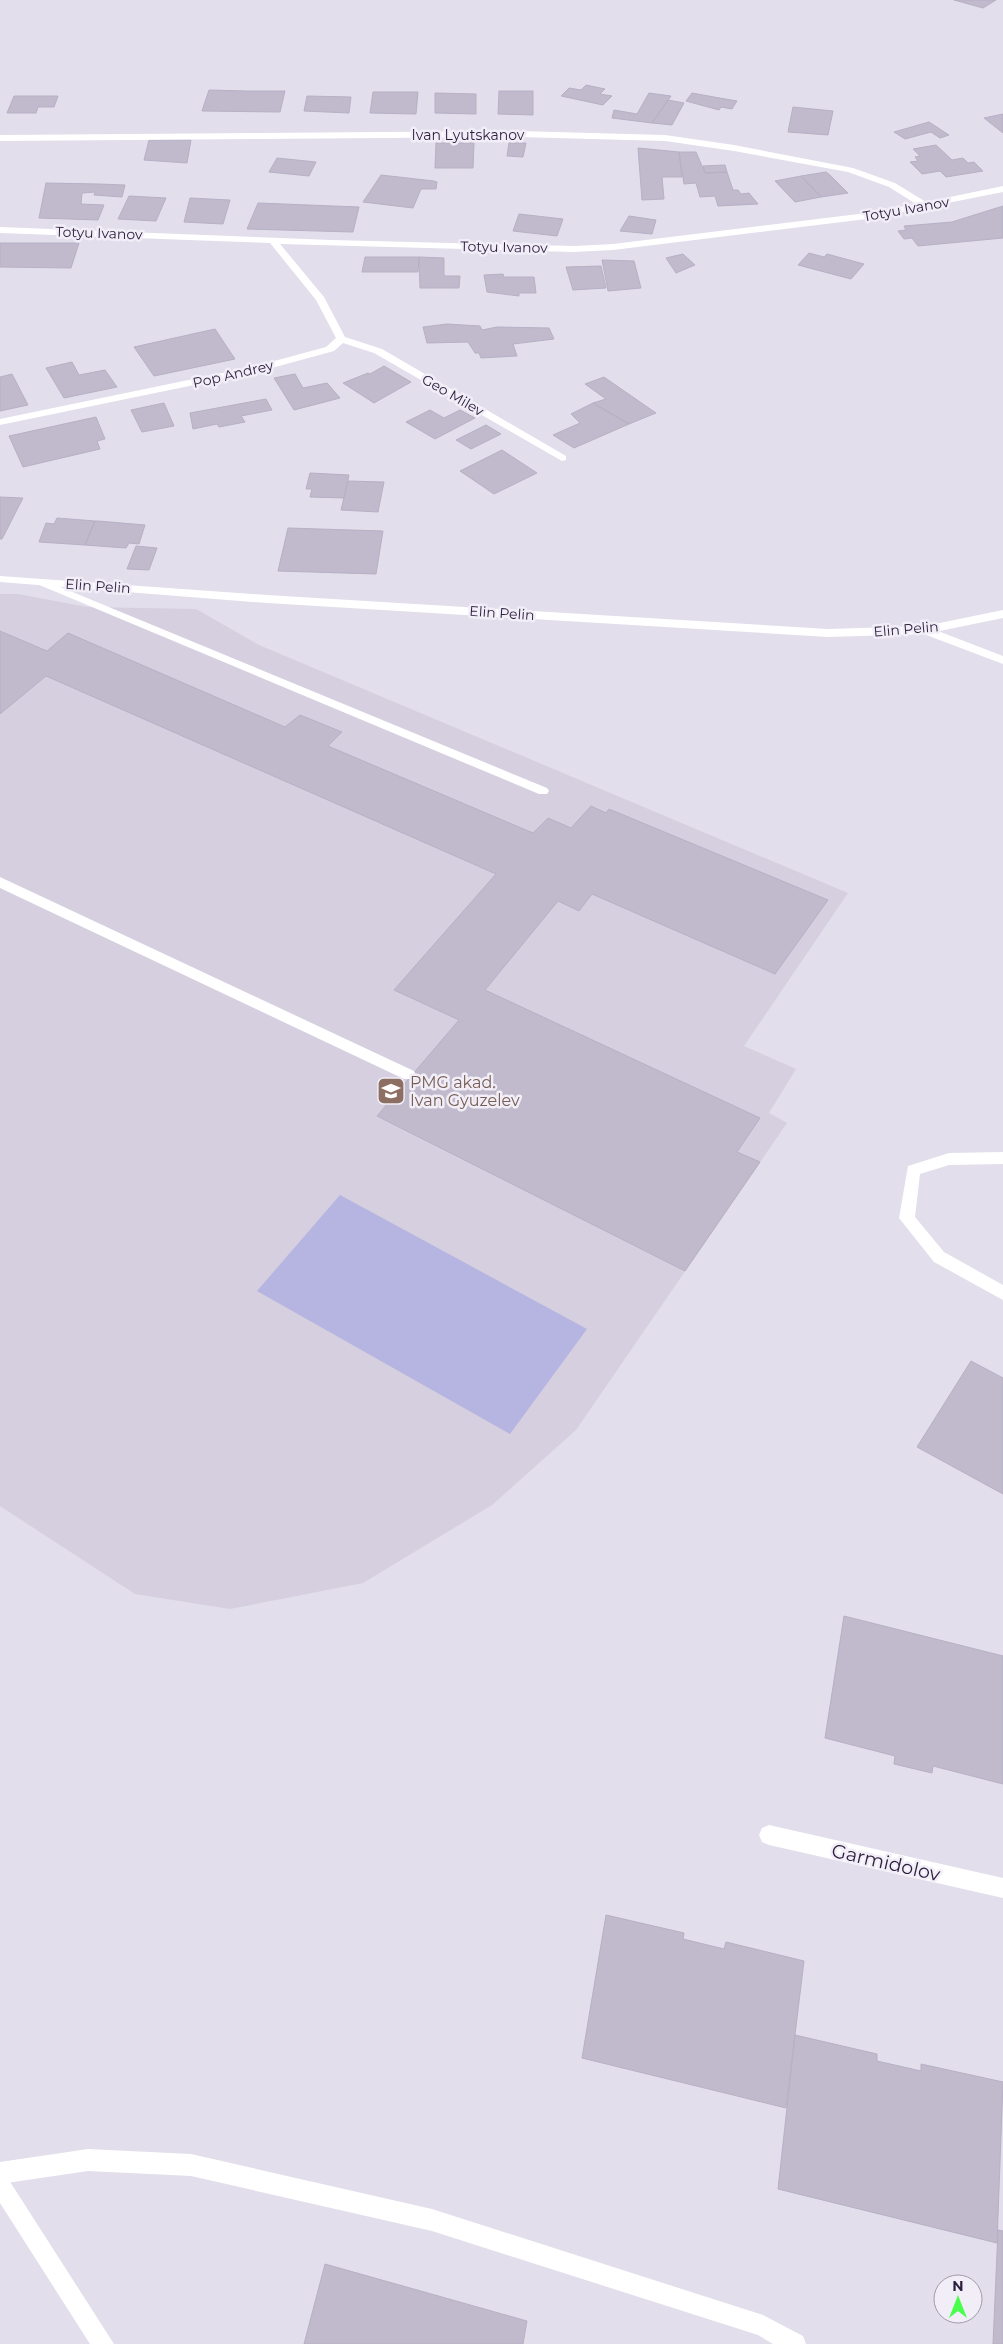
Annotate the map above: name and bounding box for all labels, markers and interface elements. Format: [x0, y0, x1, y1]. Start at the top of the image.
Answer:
street label: Ivan Lyutskanov [412, 126, 525, 144]
street label: Totyu Ivanov [861, 192, 951, 225]
street label: Totyu Ivanov [55, 222, 143, 244]
street label: Totyu Ivanov [460, 237, 548, 257]
street label: Pop Andrey [191, 356, 275, 392]
street label: Geo Milev [419, 370, 488, 420]
street label: Elin Pelin [65, 575, 131, 597]
street label: Elin Pelin [469, 602, 535, 624]
street label: Elin Pelin [873, 617, 939, 641]
place label: PMG akad. Ivan Gyuzelev [410, 1073, 520, 1110]
school or university icon: PMG akad. Ivan Gyuzelev [376, 1076, 406, 1106]
street label: Garmidolov [829, 1839, 943, 1886]
north arrow [933, 2274, 983, 2324]
text: N [952, 2277, 964, 2295]

